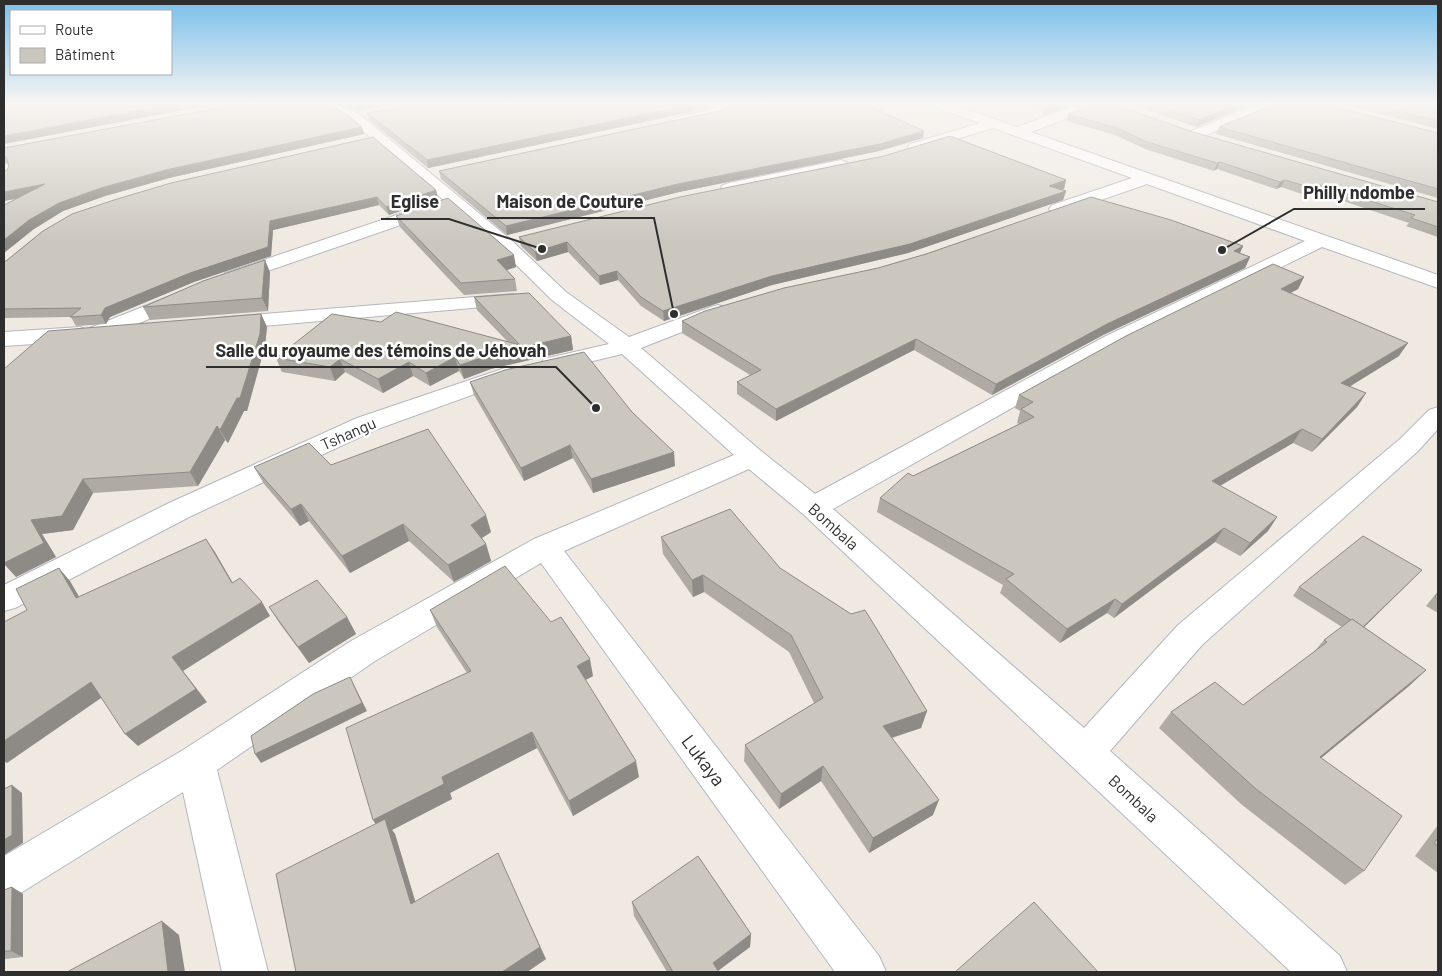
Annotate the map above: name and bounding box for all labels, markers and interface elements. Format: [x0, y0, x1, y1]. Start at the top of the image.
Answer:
legend [10, 10, 172, 75]
text: Route [55, 20, 94, 38]
text: Bâtiment [55, 45, 115, 63]
callout: Philly ndombe [1294, 176, 1425, 209]
text: Philly ndombe [1303, 181, 1415, 203]
callout: Maison de Couture [487, 185, 654, 218]
callout: Eglise [381, 186, 449, 219]
text: Eglise [391, 190, 439, 212]
text: Maison de Couture [497, 190, 644, 212]
callout: Salle du royaume des témoins de Jéhovah [206, 334, 556, 367]
text: Salle du royaume des témoins de Jéhovah [216, 339, 546, 361]
street label: Tshangu [317, 412, 379, 454]
street label: Bombala [805, 499, 863, 553]
street label: Lukaya [677, 730, 731, 790]
street label: Bombala [1105, 770, 1163, 826]

